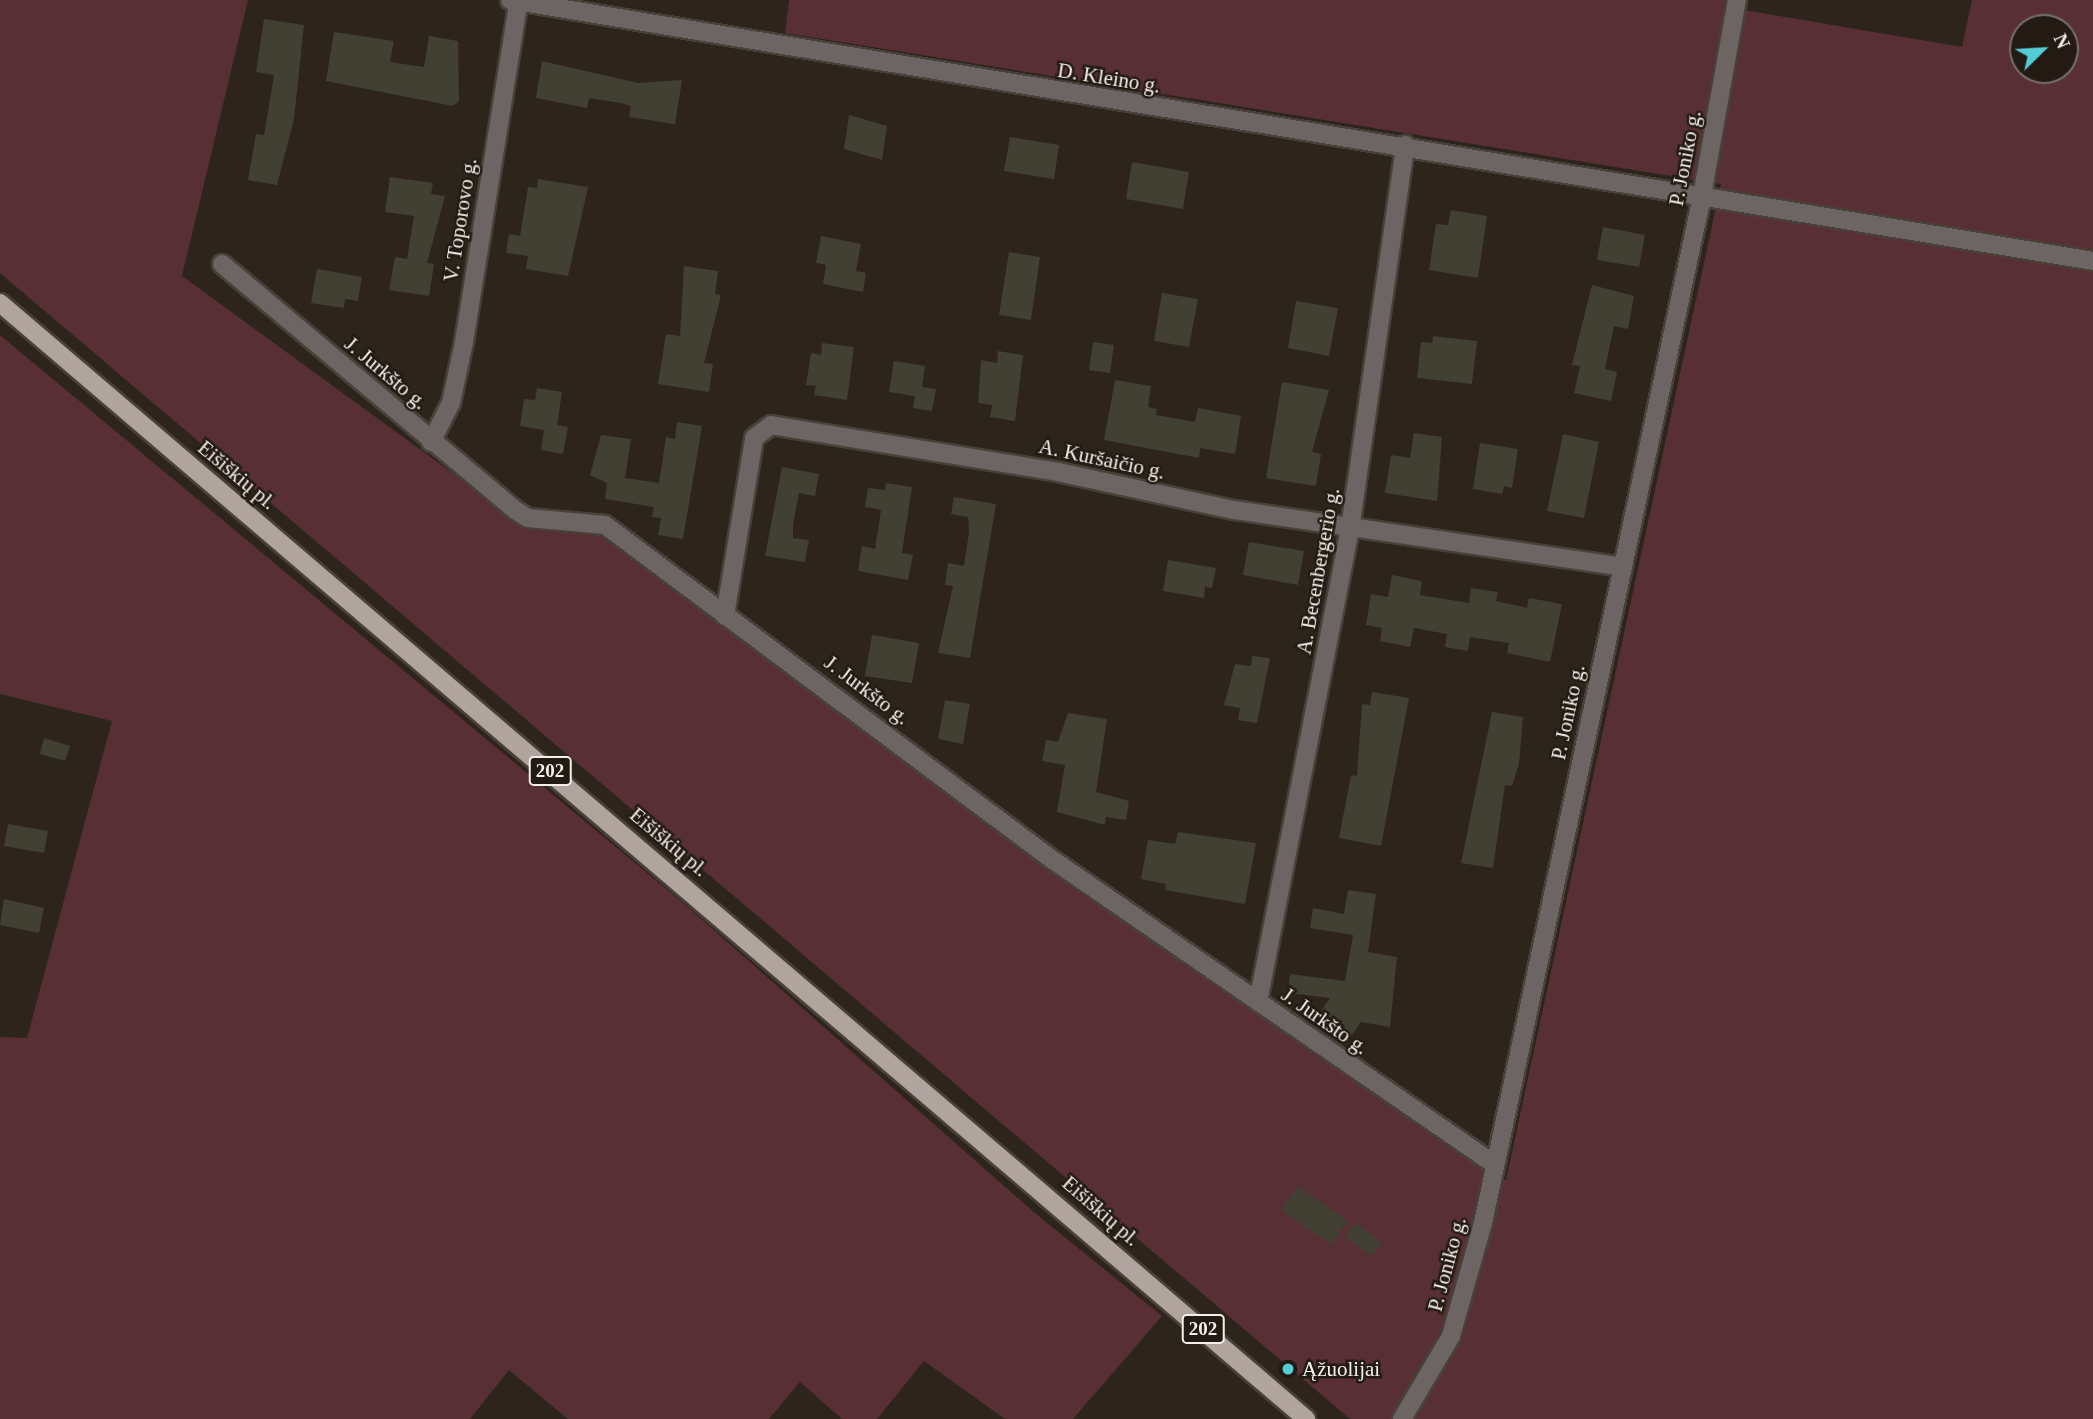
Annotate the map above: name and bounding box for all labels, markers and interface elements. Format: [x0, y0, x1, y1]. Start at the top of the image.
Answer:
north arrow [2009, 14, 2079, 84]
text: N [2049, 31, 2074, 52]
street label: D. Kleino g. [1056, 57, 1162, 99]
street label: P. Joniko g. [1663, 108, 1707, 208]
street label: V. Toporovo g. [438, 156, 482, 284]
street label: J. Jurkšto g. [339, 331, 433, 415]
street label: A. Kuršaičio g. [1037, 433, 1167, 485]
street label: Eišiškių pl. [193, 435, 281, 515]
street label: A. Becenbergerio g. [1291, 486, 1345, 656]
street label: J. Jurkšto g. [819, 650, 915, 730]
street label: P. Joniko g. [1546, 662, 1590, 762]
road number: 202 [527, 756, 573, 786]
street label: Eišiškių pl. [625, 802, 713, 882]
street label: J. Jurkšto g. [1277, 982, 1373, 1060]
street label: Eišiškių pl. [1057, 1170, 1145, 1252]
street label: P. Joniko g. [1422, 1214, 1472, 1314]
road number: 202 [1180, 1314, 1226, 1344]
place label: Ąžuolijai [1302, 1356, 1380, 1382]
marker: Ąžuolijai [1280, 1361, 1296, 1377]

